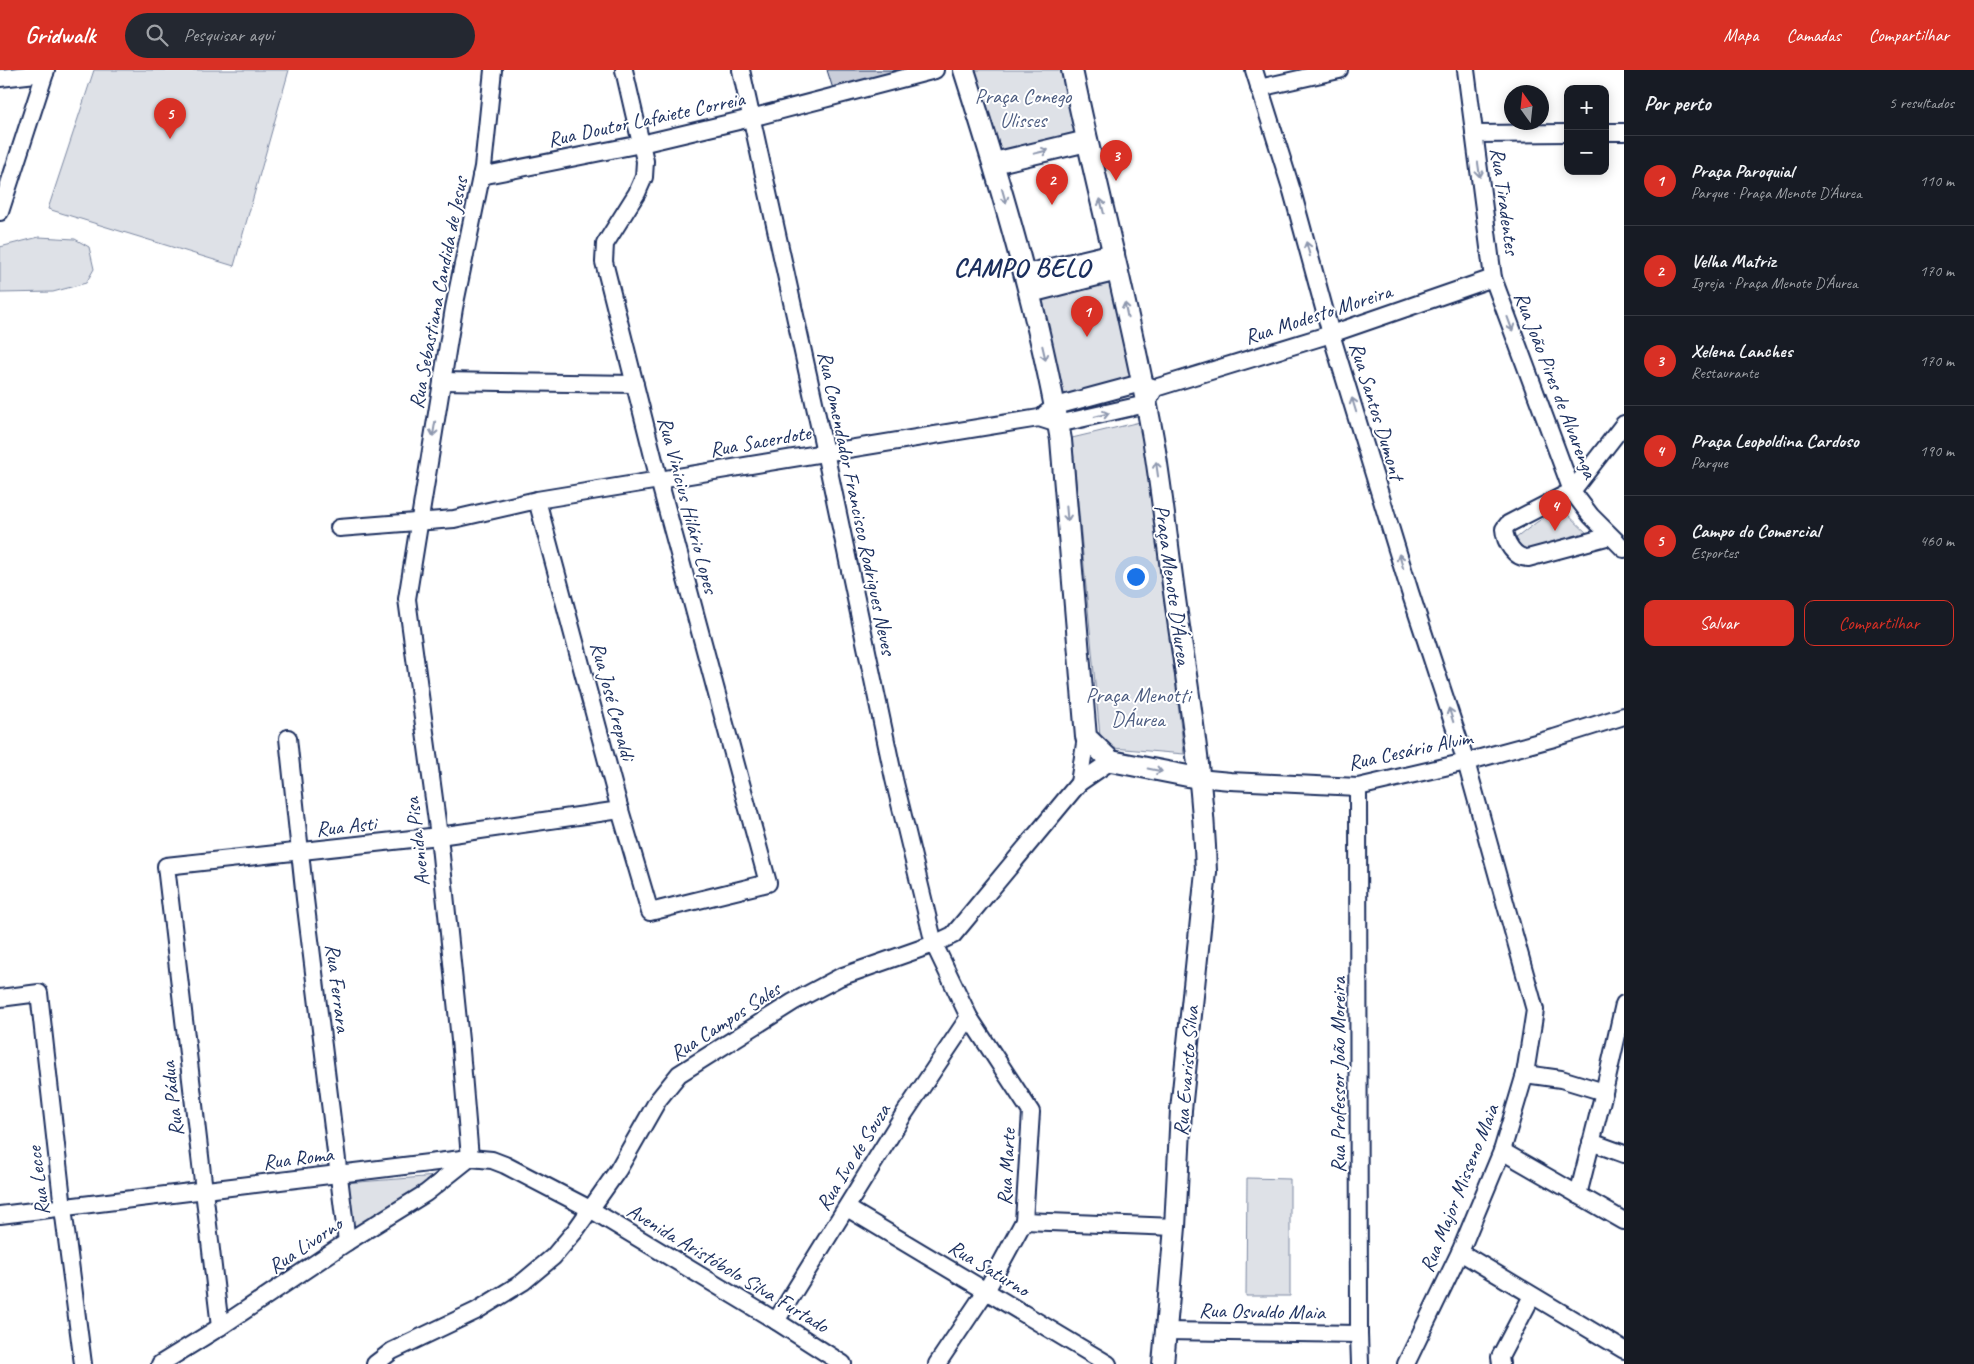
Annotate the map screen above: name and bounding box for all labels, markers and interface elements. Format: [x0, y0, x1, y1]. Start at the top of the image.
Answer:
search box [125, 13, 475, 58]
text: Gridwalk [25, 20, 95, 50]
icon: search [143, 21, 171, 49]
text: Pesquisar aqui [183, 23, 274, 47]
text: Mapa [1724, 24, 1758, 46]
text: Camadas [1786, 24, 1841, 46]
text: Compartilhar [1869, 24, 1949, 46]
park label: Praça Conego Ulisses [975, 83, 1073, 133]
street label: Rua Doutor Lafaiete Correia [545, 85, 748, 153]
north arrow [1504, 85, 1549, 130]
map controls [1564, 85, 1609, 175]
button: + [1564, 85, 1609, 130]
text: Por perto [1644, 90, 1711, 116]
text: 5 resultados [1889, 93, 1954, 113]
pin: 5 [154, 98, 186, 139]
button: − [1564, 130, 1609, 175]
pin: 3 [1100, 140, 1132, 181]
street label: Rua Tiradentes [1485, 146, 1526, 258]
one-way arrow [1032, 147, 1048, 156]
text: Praça Paroquial [1691, 159, 1794, 183]
one-way arrow [1474, 162, 1484, 178]
pin: 2 [1036, 164, 1068, 205]
text: 1 [1656, 171, 1664, 191]
text: 110 m [1920, 171, 1954, 191]
street label: Rua Sebastiana Candida de Jesus [403, 173, 474, 411]
text: Parque · Praça Menote D'Áurea [1691, 183, 1862, 203]
one-way arrow [999, 187, 1009, 203]
one-way arrow [1097, 199, 1106, 215]
one-way arrow [1303, 242, 1313, 258]
text: Velha Matriz [1691, 249, 1776, 273]
district label: CAMPO BELO [954, 251, 1093, 284]
text: 2 [1656, 261, 1664, 281]
text: 170 m [1920, 261, 1954, 281]
text: Igreja · Praça Menote D'Áurea [1691, 273, 1857, 293]
street label: Rua Modesto Moreira [1241, 277, 1397, 350]
street label: Rua João Pires de Alvarenga [1508, 288, 1604, 484]
pin: 1 [1071, 296, 1103, 337]
one-way arrow [1121, 302, 1130, 318]
one-way arrow [1506, 316, 1515, 331]
street label: Rua Santos Dumont [1344, 339, 1411, 486]
text: Xelena Lanches [1691, 339, 1792, 363]
one-way arrow [1040, 345, 1049, 361]
street label: Rua Comendador Francisco Rodrigues Neves [812, 349, 902, 659]
text: 3 [1656, 351, 1664, 371]
text: 170 m [1920, 351, 1954, 371]
text: Restaurante [1691, 363, 1758, 383]
one-way arrow [1348, 398, 1358, 414]
one-way arrow [1094, 410, 1110, 419]
street label: Rua Vinicius Hilário Lopes [652, 414, 725, 598]
street label: Rua Sacerdote [708, 419, 814, 463]
one-way arrow [429, 420, 439, 436]
text: Praça Leopoldina Cardoso [1691, 429, 1859, 453]
text: 4 [1656, 441, 1664, 461]
text: 190 m [1920, 441, 1954, 461]
text: Parque [1691, 453, 1728, 473]
one-way arrow [1152, 462, 1162, 478]
pin: 4 [1539, 490, 1571, 531]
street label: Praça Menote D'Áurea [1149, 503, 1197, 669]
one-way arrow [1062, 505, 1072, 521]
text: Campo do Comercial [1691, 519, 1820, 543]
text: 5 [1657, 531, 1663, 551]
text: 460 m [1920, 531, 1954, 551]
text: Esportes [1691, 543, 1738, 563]
one-way arrow [1395, 553, 1405, 569]
your location [1123, 564, 1149, 590]
button: Salvar [1644, 600, 1794, 646]
button: Compartilhar [1804, 600, 1954, 646]
street label: Rua José Crepaldi [585, 639, 642, 766]
park label: Praça Menotti DÁurea [1086, 682, 1193, 732]
one-way arrow [1446, 708, 1455, 724]
street label: Rua Cesário Alvim [1346, 724, 1477, 776]
one-way arrow [1146, 765, 1162, 775]
street label: Avenida Pisa [398, 795, 435, 888]
street label: Rua Asti [315, 810, 380, 842]
street label: Rua Ferrara [320, 942, 357, 1035]
street label: Rua Campos Sales [665, 975, 787, 1066]
street label: Rua Professor João Moreira [1325, 975, 1351, 1173]
street label: Rua Evaristo Silva [1167, 1003, 1205, 1137]
street label: Rua Pádua [154, 1059, 189, 1138]
street label: Rua Ivo de Souza [810, 1097, 897, 1215]
street label: Rua Major Misseno Maia [1413, 1099, 1505, 1276]
street label: Rua Marte [991, 1126, 1021, 1206]
street label: Rua Roma [261, 1141, 336, 1175]
street label: Rua Lecce [21, 1143, 55, 1217]
street label: Avenida Aristóbolo Silva Furtado [622, 1197, 835, 1339]
street label: Rua Livorno [263, 1209, 349, 1279]
street label: Rua Saturno [944, 1234, 1036, 1304]
street label: Rua Osvaldo Maia [1199, 1297, 1327, 1325]

